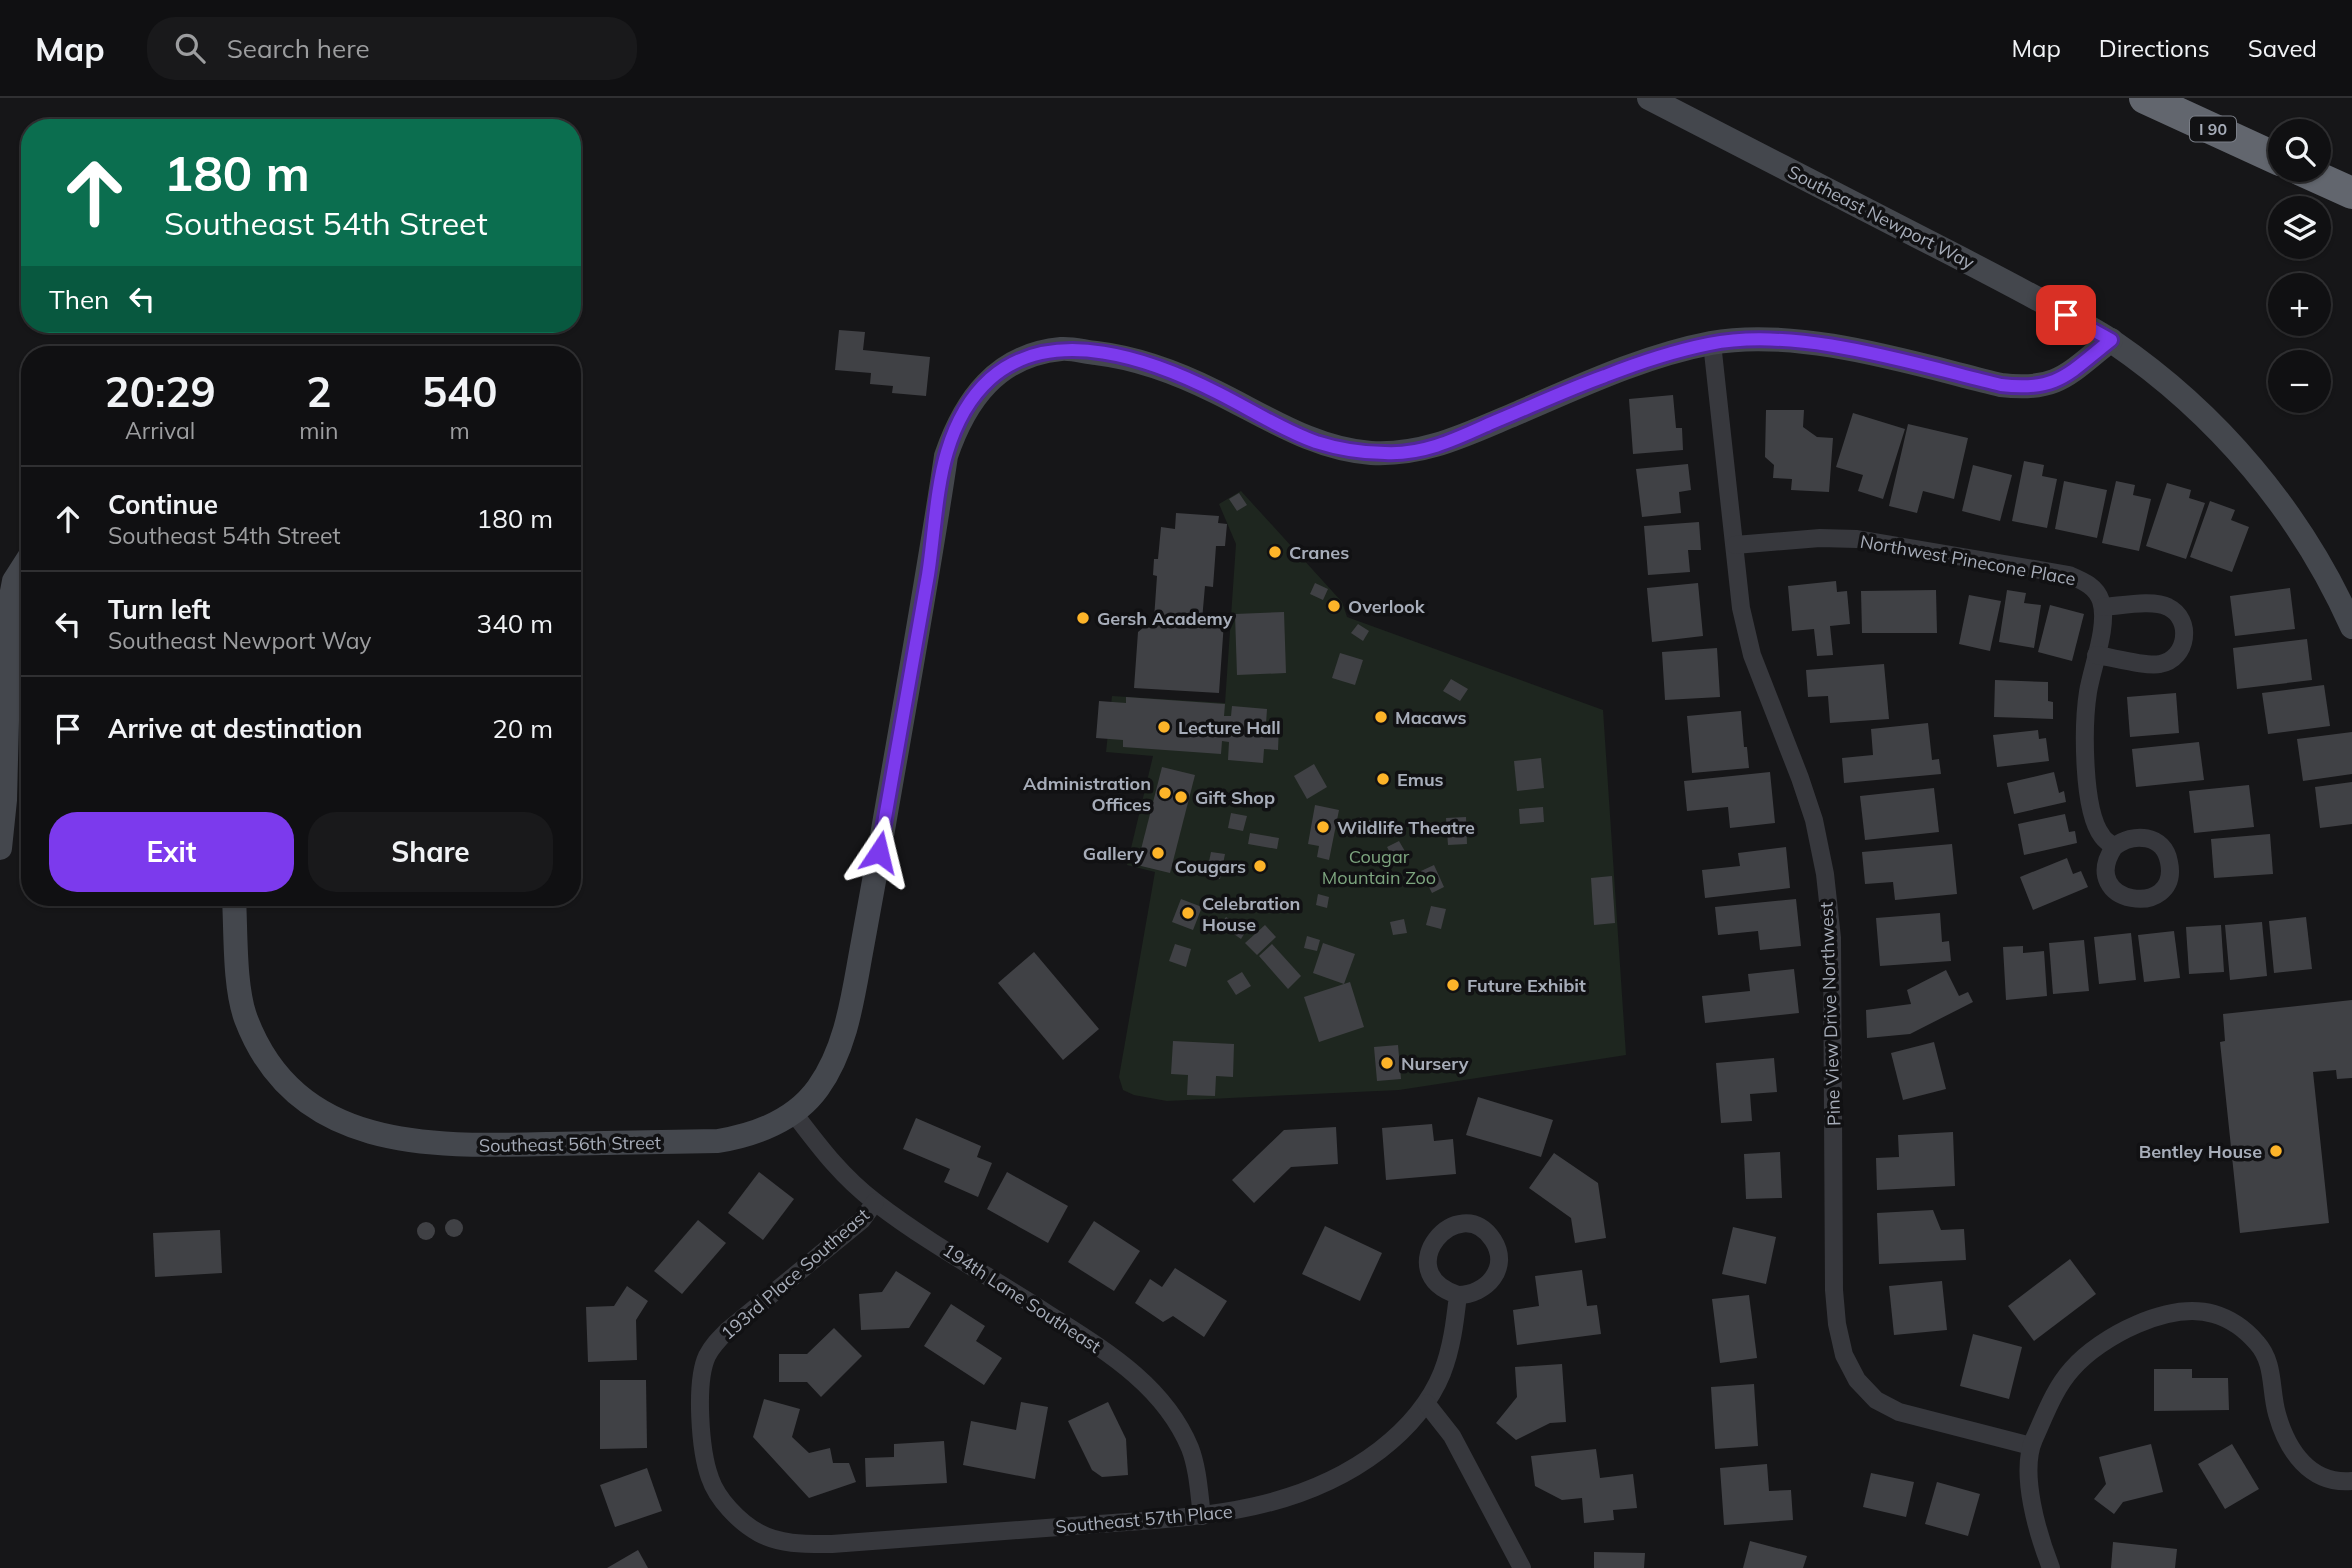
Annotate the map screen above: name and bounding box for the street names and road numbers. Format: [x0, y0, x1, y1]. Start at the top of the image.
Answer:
road number: I 90 [2190, 117, 2236, 142]
street label: Southeast Newport Way [1784, 160, 1978, 274]
street label: Northwest Pinecone Place [1858, 530, 2078, 590]
street label: Pine View Drive Northwest [1815, 902, 1845, 1126]
street label: Southeast 56th Street [479, 1131, 661, 1157]
street label: 193rd Place Southeast [716, 1203, 874, 1345]
street label: 194th Lane Southeast [939, 1238, 1105, 1358]
street label: Southeast 57th Place [1055, 1500, 1233, 1538]

